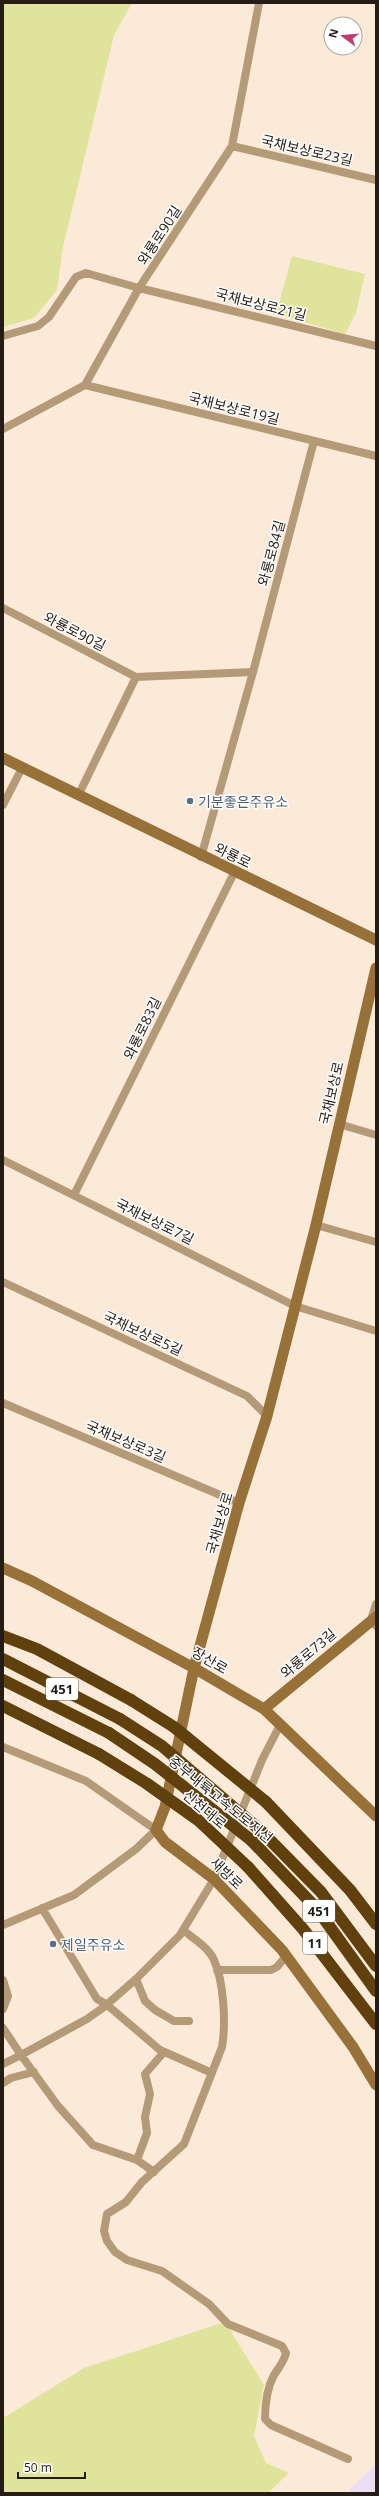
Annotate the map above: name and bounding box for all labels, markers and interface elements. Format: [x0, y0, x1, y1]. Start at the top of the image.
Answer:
north arrow [323, 16, 363, 56]
text: N [324, 27, 341, 39]
street label: 국채보상로23길 [259, 130, 355, 170]
street label: 와룡로90길 [133, 202, 185, 268]
street label: 국채보상로21길 [213, 283, 309, 325]
street label: 국채보상로19길 [186, 387, 282, 429]
street label: 와룡로84길 [253, 518, 289, 588]
street label: 와룡로90길 [41, 607, 109, 655]
place label: 기분좋은주유소 [198, 792, 288, 811]
marker: 기분좋은주유소 [185, 796, 195, 806]
street label: 와룡로 [211, 838, 255, 872]
street label: 와룡로83길 [119, 993, 165, 1063]
street label: 국채보상로 [314, 1059, 348, 1127]
street label: 국채보상로7길 [113, 1194, 197, 1248]
street label: 국채보상로5길 [100, 1306, 186, 1360]
street label: 국채보상로3길 [83, 1416, 169, 1466]
street label: 국채보상로 [201, 1489, 237, 1557]
street label: 와룡로73길 [276, 1624, 340, 1682]
street label: 장산로 [189, 1642, 232, 1678]
road number: 451 [46, 1678, 78, 1700]
street label: 중부내륙고속도로지선 [165, 1751, 277, 1847]
street label: 신천대로 [179, 1785, 231, 1833]
street label: 새방로 [207, 1853, 248, 1893]
road number: 451 [303, 1900, 335, 1922]
road number: 11 [303, 1932, 327, 1954]
place label: 제일주유소 [61, 1935, 126, 1954]
marker: 제일주유소 [48, 1939, 58, 1949]
scale bar [18, 2454, 85, 2480]
text: 50 m [24, 2459, 52, 2476]

